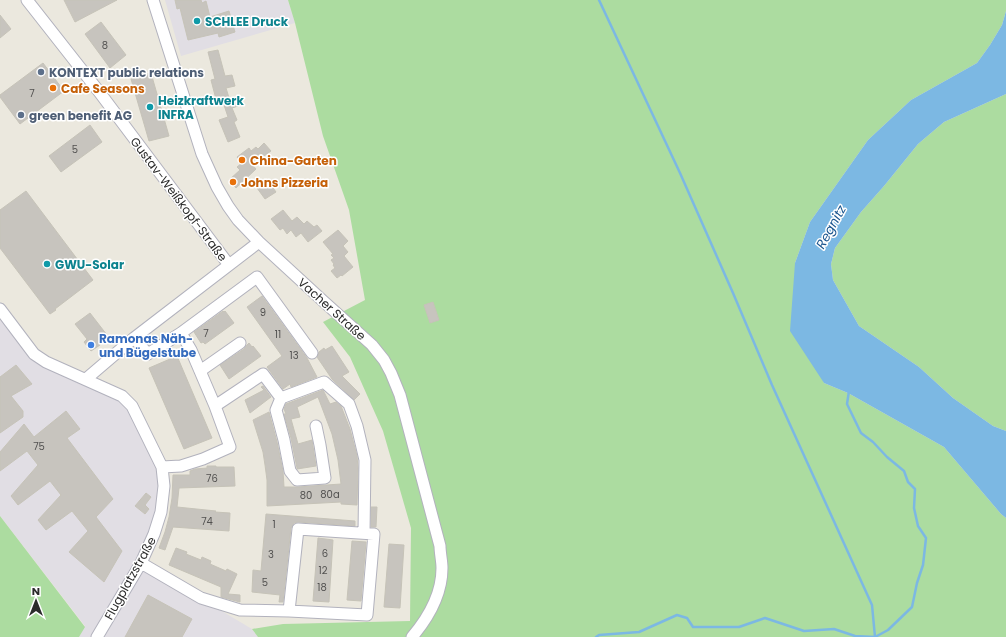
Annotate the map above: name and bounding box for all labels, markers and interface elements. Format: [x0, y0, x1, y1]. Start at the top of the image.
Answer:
place label: SCHLEE Druck [205, 13, 289, 30]
marker: SCHLEE Druck [192, 16, 202, 26]
house number: 8 [102, 38, 108, 53]
place label: KONTEXT public relations [49, 64, 204, 81]
marker: KONTEXT public relations [36, 67, 46, 77]
place label: Cafe Seasons [61, 80, 145, 97]
marker: Cafe Seasons [48, 83, 58, 93]
house number: 7 [29, 86, 35, 101]
place label: Heizkraftwerk INFRA [158, 92, 244, 123]
marker: Heizkraftwerk INFRA [145, 102, 155, 112]
place label: green benefit AG [29, 107, 132, 124]
marker: green benefit AG [16, 110, 26, 120]
street label: Gustav-Weißkopf-Straße [127, 133, 231, 265]
house number: 5 [72, 142, 78, 157]
place label: China-Garten [250, 152, 337, 169]
marker: China-Garten [237, 155, 247, 165]
place label: Johns Pizzeria [241, 174, 328, 191]
marker: Johns Pizzeria [228, 177, 238, 187]
water label: Regnitz [811, 202, 851, 252]
place label: GWU-Solar [55, 256, 124, 273]
marker: GWU-Solar [42, 259, 52, 269]
street label: Vacher Straße [294, 274, 370, 344]
house number: 9 [260, 305, 266, 320]
house number: 7 [203, 326, 209, 341]
house number: 11 [275, 327, 281, 342]
place label: Ramonas Näh- und Bügelstube [99, 330, 197, 361]
marker: Ramonas Näh- und Bügelstube [86, 340, 96, 350]
house number: 13 [289, 348, 299, 363]
house number: 75 [33, 439, 45, 454]
house number: 76 [206, 471, 218, 486]
house number: 80a [320, 487, 340, 502]
house number: 80 [300, 488, 312, 503]
house number: 74 [201, 514, 213, 529]
house number: 1 [272, 517, 276, 532]
street label: Flugplatzstraße [100, 533, 160, 623]
house number: 6 [322, 546, 328, 561]
house number: 3 [268, 547, 274, 562]
house number: 12 [319, 563, 328, 578]
house number: 5 [262, 575, 268, 590]
house number: 18 [317, 580, 327, 595]
north arrow [16, 581, 56, 621]
text: N [32, 583, 40, 599]

